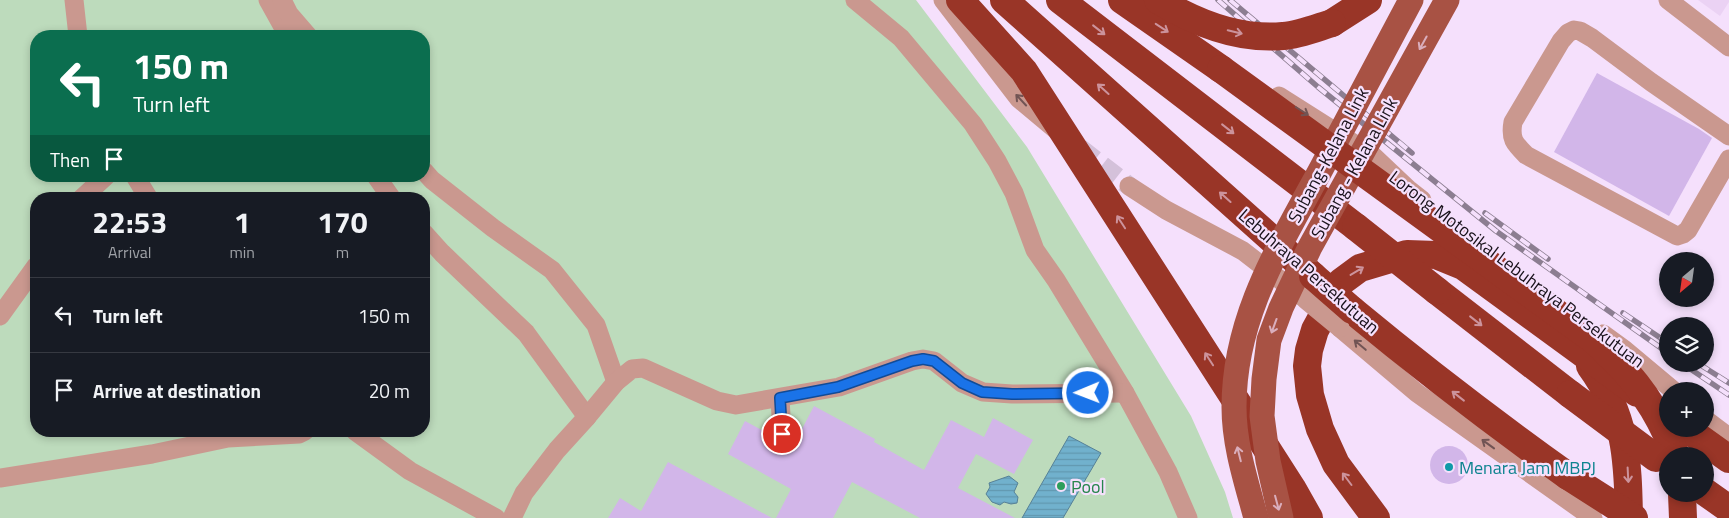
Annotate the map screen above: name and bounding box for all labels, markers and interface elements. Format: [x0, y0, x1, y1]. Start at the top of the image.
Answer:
one-way arrow [1155, 23, 1169, 33]
one-way arrow [1092, 24, 1105, 35]
one-way arrow [1226, 28, 1242, 37]
one-way arrow [1418, 35, 1428, 49]
text: 150 m [133, 39, 229, 93]
icon: left [50, 50, 115, 115]
street label: Subang-Kelana Link [1281, 82, 1375, 228]
one-way arrow [1097, 83, 1110, 95]
text: Turn left [133, 87, 210, 121]
street label: Subang - Kelana Link [1304, 92, 1404, 244]
one-way arrow [1015, 94, 1027, 106]
one-way arrow [1294, 106, 1308, 116]
one-way arrow [1221, 123, 1234, 134]
text: Then [50, 145, 90, 174]
icon: arrive [100, 145, 128, 173]
street label: Lorong Motosikal Lebuhraya Persekutuan [1384, 164, 1650, 374]
one-way arrow [1218, 191, 1231, 203]
text: 22:53 [92, 199, 167, 245]
text: 1 [234, 199, 251, 245]
text: 170 [317, 199, 368, 245]
street label: Lebuhraya Persekutuan [1233, 202, 1385, 340]
one-way arrow [1116, 215, 1126, 229]
text: Arrival [108, 240, 151, 264]
text: min [229, 240, 255, 264]
text: m [336, 240, 349, 264]
north arrow [1659, 252, 1714, 308]
map controls [1659, 252, 1714, 502]
one-way arrow [1349, 266, 1363, 276]
icon: left [50, 301, 78, 329]
text: Turn left [93, 301, 163, 330]
text: 150 m [358, 301, 410, 330]
one-way arrow [1469, 316, 1483, 326]
one-way arrow [1269, 317, 1279, 333]
button: layers [1659, 317, 1714, 372]
one-way arrow [1353, 339, 1366, 350]
one-way arrow [1203, 352, 1214, 366]
position arrow [1061, 366, 1113, 418]
icon: arrive [50, 376, 78, 404]
text: Arrive at destination [93, 376, 261, 405]
text: 20 m [369, 376, 410, 405]
button: + [1659, 382, 1714, 437]
one-way arrow [1452, 390, 1465, 401]
pin [761, 413, 803, 455]
icon: arrive [768, 420, 796, 448]
one-way arrow [1481, 439, 1495, 449]
one-way arrow [1234, 446, 1243, 462]
button: − [1659, 447, 1714, 502]
place label: Menara Jam MBPJ [1459, 454, 1596, 481]
marker: Menara Jam MBPJ [1443, 461, 1455, 473]
one-way arrow [1623, 466, 1632, 482]
one-way arrow [1342, 472, 1352, 486]
place label: Pool [1071, 473, 1105, 500]
marker: Pool [1055, 480, 1067, 492]
one-way arrow [1273, 494, 1282, 510]

